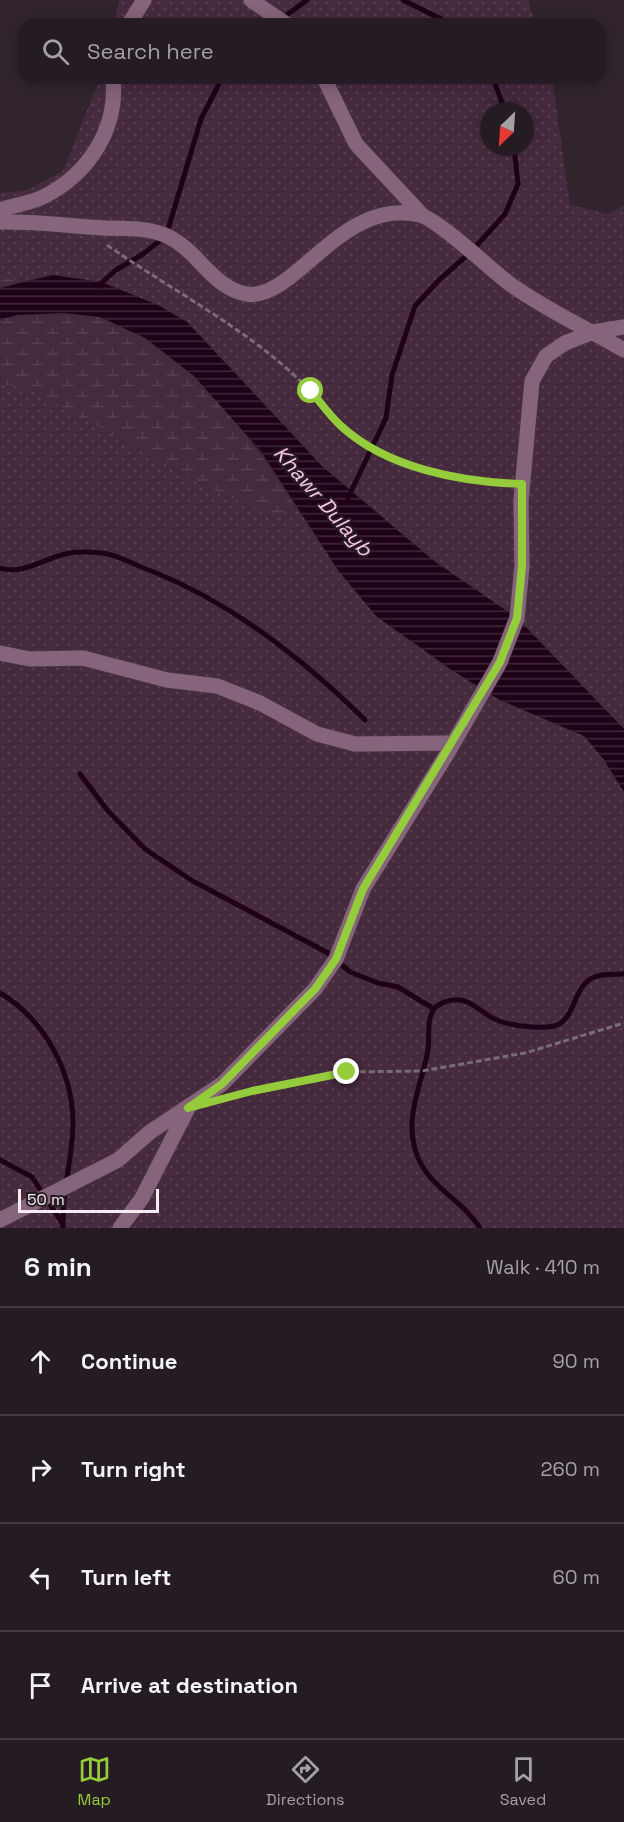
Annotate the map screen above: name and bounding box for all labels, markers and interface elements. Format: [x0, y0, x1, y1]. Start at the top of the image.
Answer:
search box [18, 18, 606, 84]
icon: search [39, 35, 72, 68]
text: Search here [87, 37, 214, 65]
north arrow [480, 102, 534, 156]
route start [297, 377, 323, 403]
water label: Khawr Dulayb [268, 440, 380, 563]
route end [333, 1058, 359, 1084]
scale bar [18, 1186, 159, 1214]
text: 50 m [27, 1189, 65, 1210]
text: 6 min [24, 1250, 92, 1284]
text: Walk · 410 m [486, 1254, 600, 1280]
icon: ahead [24, 1345, 57, 1378]
text: Continue [81, 1347, 177, 1375]
text: 90 m [553, 1348, 600, 1374]
icon: right [24, 1453, 57, 1486]
text: Turn right [81, 1455, 186, 1483]
text: 260 m [541, 1456, 600, 1482]
icon: left [24, 1561, 57, 1594]
text: Turn left [81, 1563, 171, 1591]
text: 60 m [553, 1564, 600, 1590]
icon: arrive [24, 1669, 57, 1702]
text: Arrive at destination [81, 1671, 298, 1699]
tab: Map [78, 1753, 111, 1810]
tab: Directions [266, 1753, 345, 1810]
tab: Saved [500, 1753, 546, 1810]

